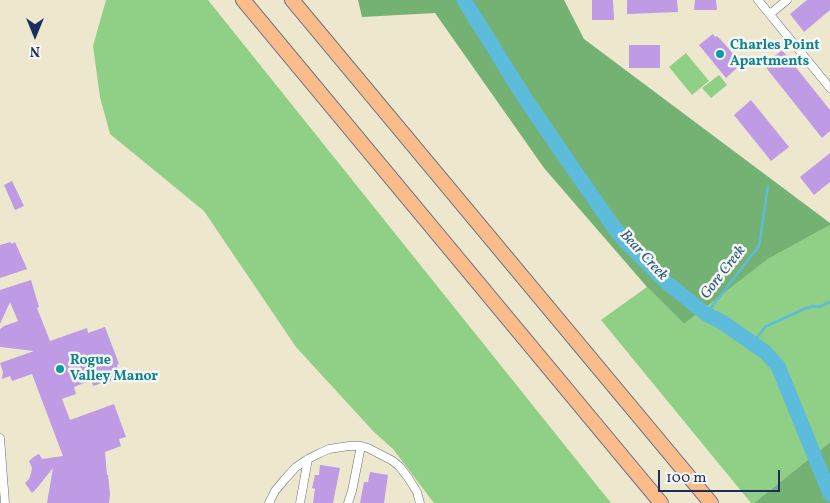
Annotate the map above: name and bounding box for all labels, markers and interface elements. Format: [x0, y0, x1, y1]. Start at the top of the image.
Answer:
north arrow [10, 10, 60, 60]
place label: Charles Point Apartments [730, 38, 820, 70]
text: N [30, 41, 40, 60]
marker: Charles Point Apartments [714, 48, 726, 60]
water label: Bear Creek [615, 227, 671, 285]
water label: Gore Creek [697, 243, 751, 303]
place label: Rogue Valley Manor [70, 353, 158, 386]
marker: Rogue Valley Manor [54, 363, 66, 375]
scale bar [660, 460, 782, 492]
text: 100 m [666, 468, 706, 489]

